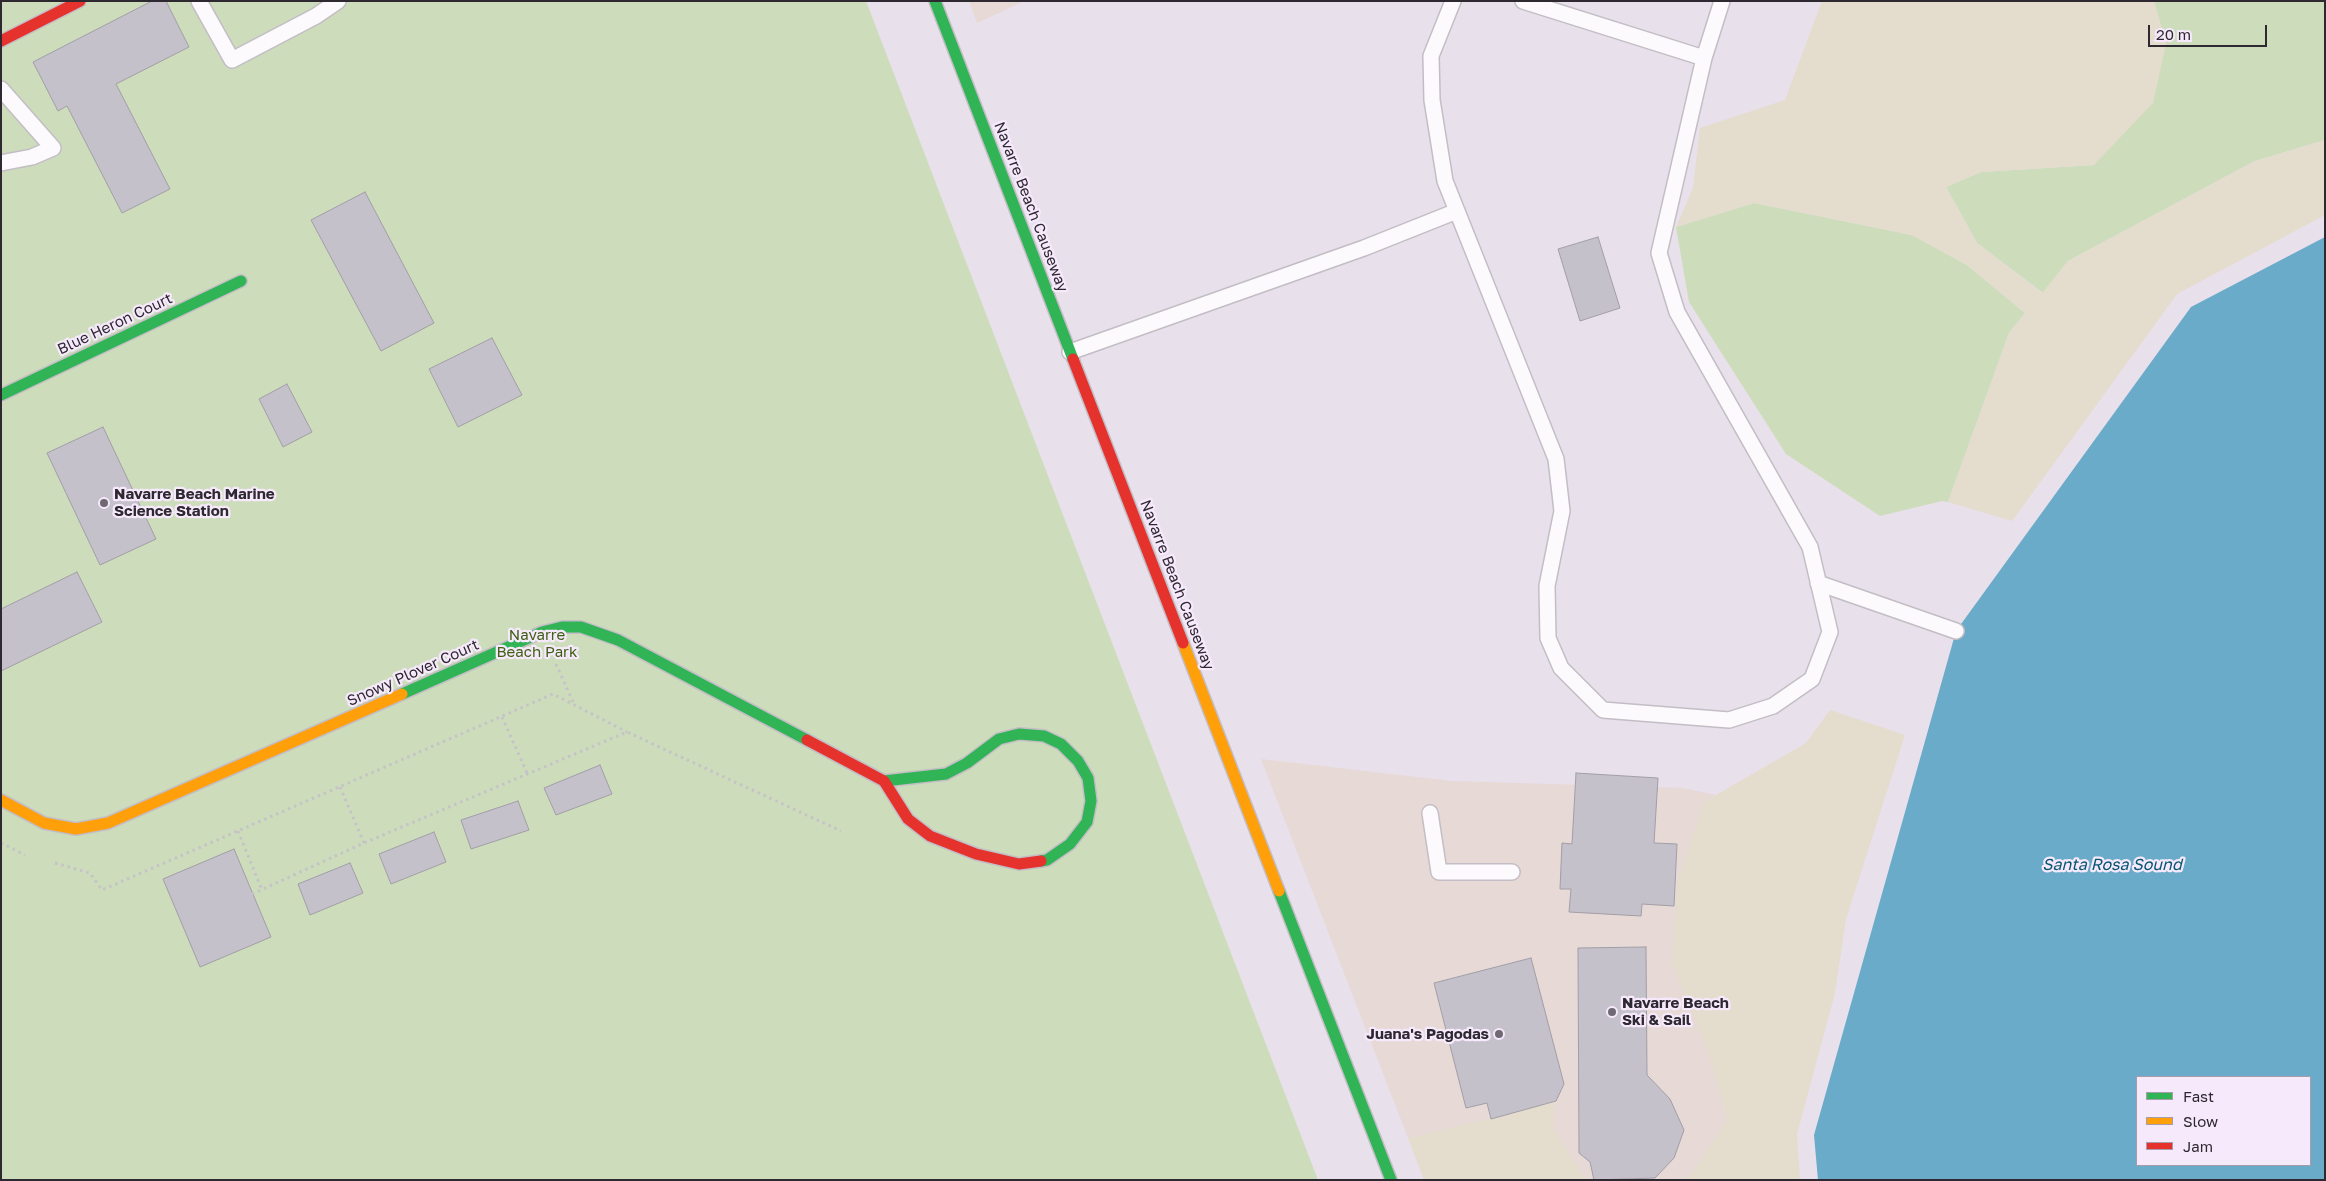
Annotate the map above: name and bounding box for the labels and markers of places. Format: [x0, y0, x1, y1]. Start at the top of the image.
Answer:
place label: Navarre Beach Marine Science Station [114, 485, 275, 520]
marker: Navarre Beach Marine Science Station [98, 497, 110, 509]
place label: Navarre Beach Ski & Sail [1622, 994, 1729, 1029]
marker: Navarre Beach Ski & Sail [1606, 1006, 1618, 1018]
place label: Juana's Pagodas [1366, 1025, 1489, 1043]
marker: Juana's Pagodas [1493, 1028, 1505, 1040]

